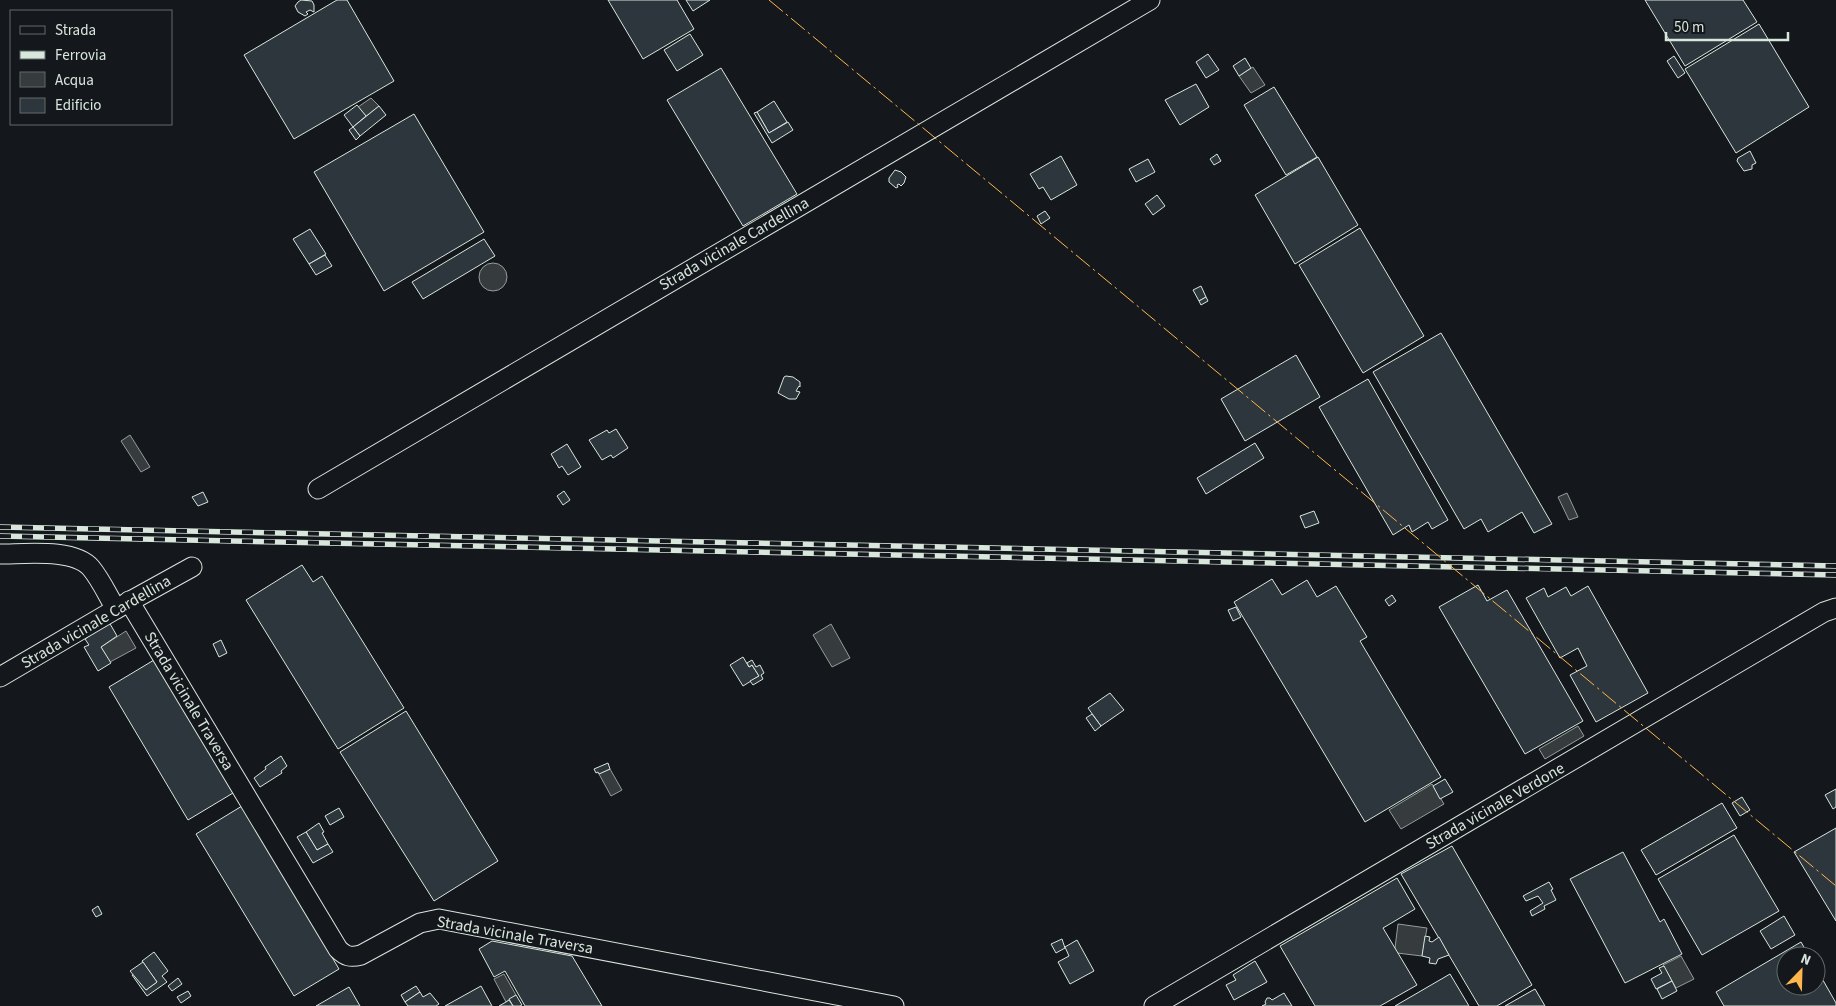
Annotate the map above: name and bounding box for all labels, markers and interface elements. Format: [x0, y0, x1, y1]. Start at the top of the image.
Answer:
legend [10, 10, 172, 125]
scale bar [1666, 10, 1788, 42]
text: 50 m [1674, 17, 1704, 38]
text: Strada [55, 20, 96, 41]
text: Ferrovia [55, 45, 106, 66]
text: Acqua [55, 70, 94, 91]
text: Edificio [55, 95, 102, 116]
street label: Strada vicinale Cardellina [655, 192, 813, 296]
street label: Strada vicinale Cardellina [17, 570, 175, 674]
street label: Strada vicinale Traversa [139, 627, 239, 775]
street label: Strada vicinale Verdone [1421, 757, 1569, 855]
street label: Strada vicinale Traversa [435, 910, 595, 960]
north arrow [1776, 946, 1826, 996]
text: N [1797, 949, 1814, 971]

